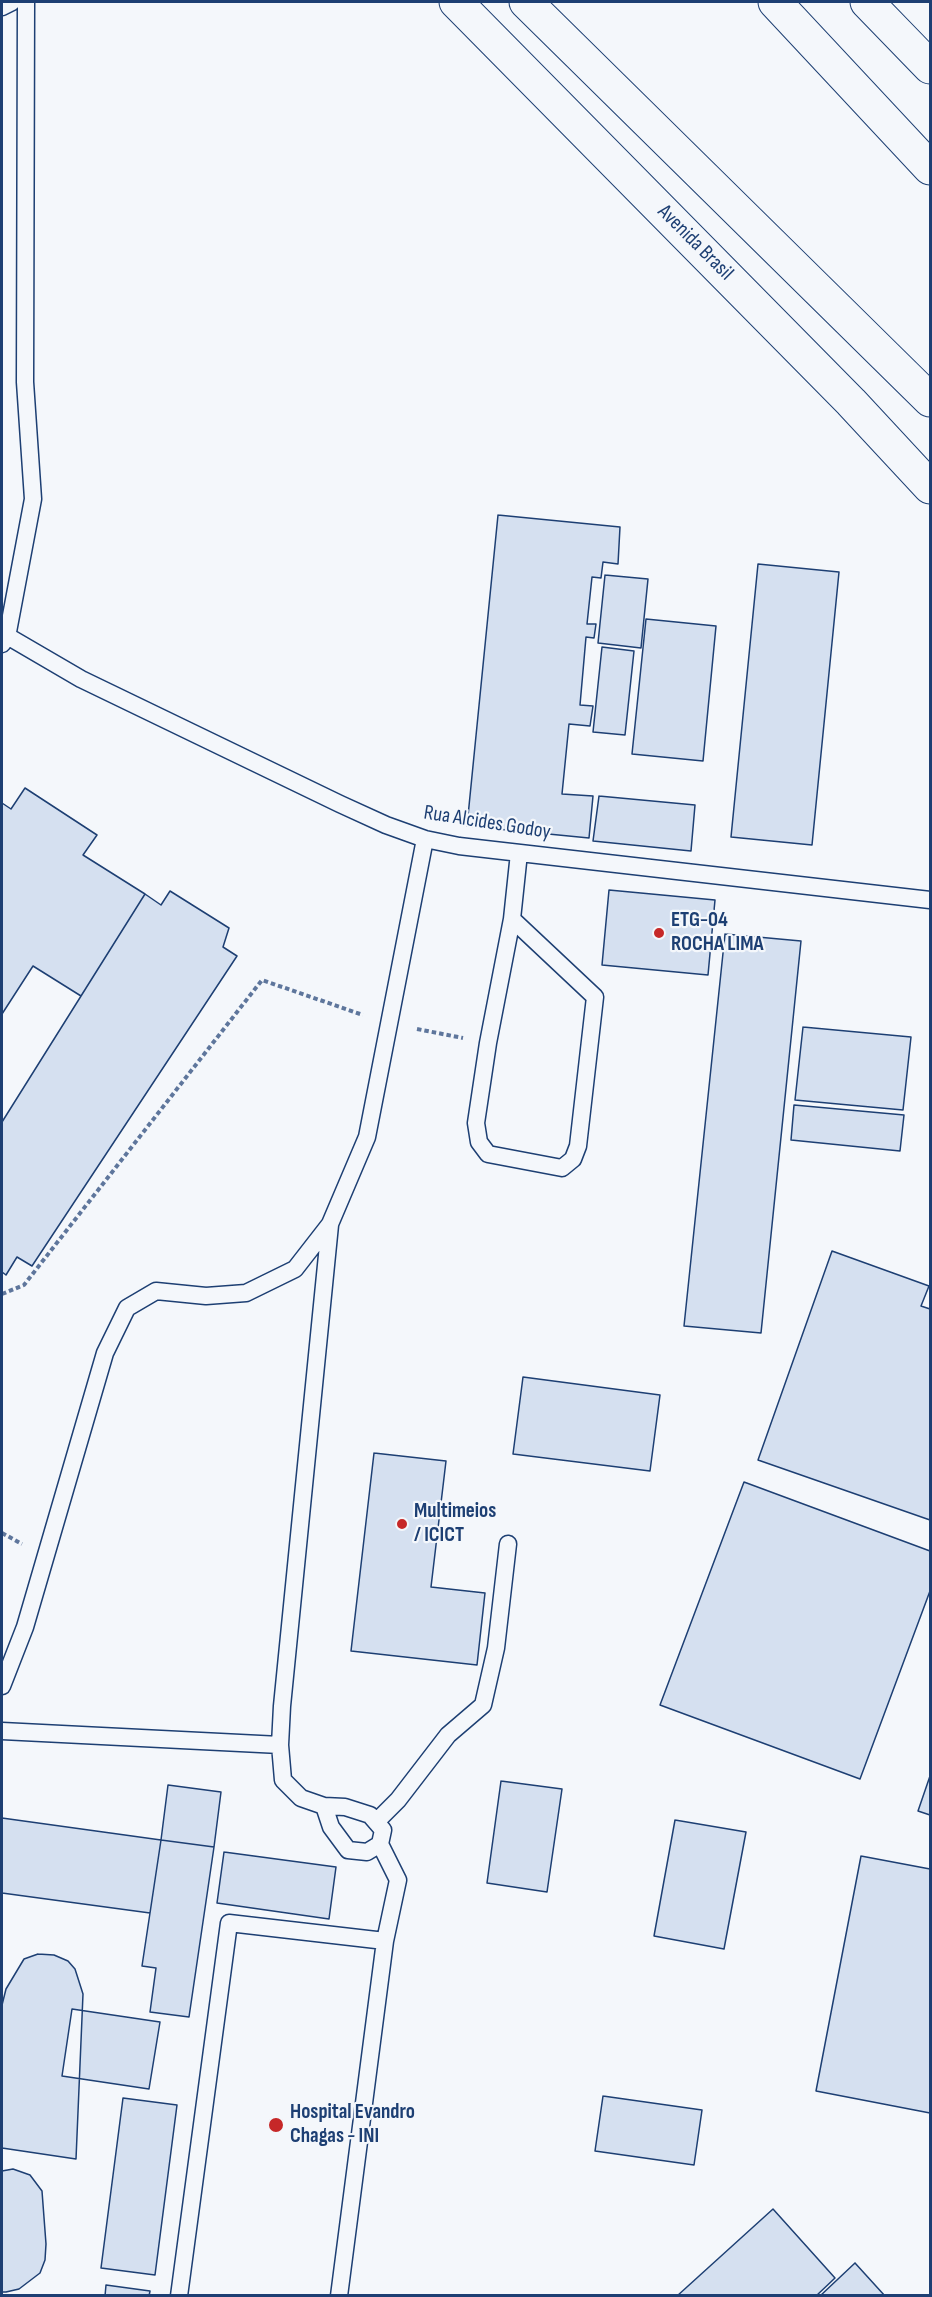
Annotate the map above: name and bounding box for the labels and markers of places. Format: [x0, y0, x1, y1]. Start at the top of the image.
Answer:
place label: ETG-04 ROCHA LIMA [671, 908, 763, 958]
marker: ETG-04 ROCHA LIMA [652, 926, 666, 940]
place label: Multimeios / ICICT [414, 1499, 496, 1549]
marker: Multimeios / ICICT [395, 1517, 409, 1531]
place label: Hospital Evandro Chagas - INI [290, 2100, 415, 2150]
marker: Hospital Evandro Chagas - INI [267, 2116, 285, 2134]

